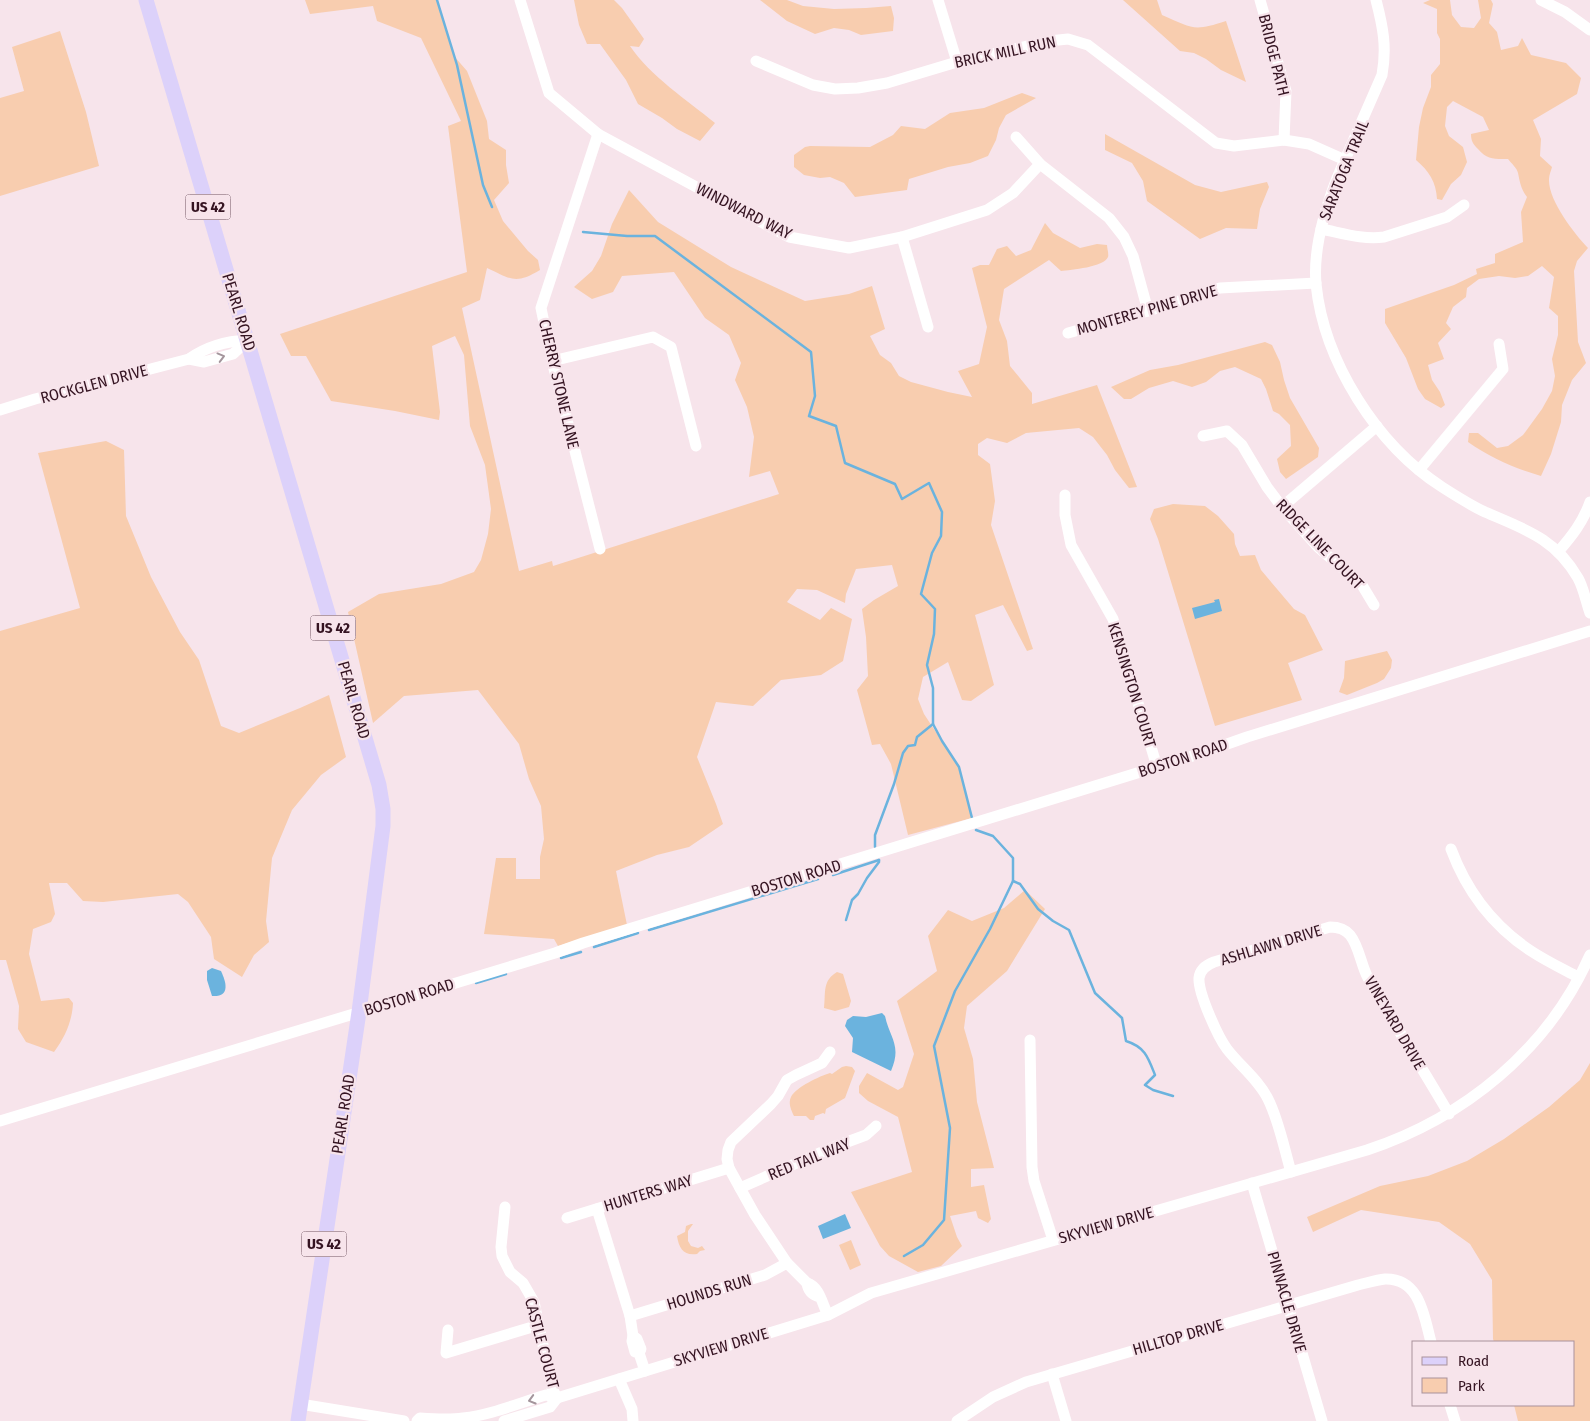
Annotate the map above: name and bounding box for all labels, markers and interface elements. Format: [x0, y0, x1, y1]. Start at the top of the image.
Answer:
street label: BRIDGE PATH [1255, 12, 1293, 98]
street label: BRICK MILL RUN [953, 32, 1057, 72]
street label: SARATOGA TRAIL [1315, 117, 1373, 223]
street label: WINDWARD WAY [693, 179, 795, 243]
road number: US 42 [186, 194, 230, 220]
street label: PEARL ROAD [218, 271, 260, 353]
street label: MONTEREY PINE DRIVE [1075, 281, 1219, 339]
street label: CHERRY STONE LANE [535, 317, 583, 451]
one-way arrow [216, 352, 225, 363]
street label: ROCKGLEN DRIVE [38, 361, 150, 407]
street label: RIDGE LINE COURT [1272, 495, 1368, 593]
road number: US 42 [310, 616, 356, 640]
street label: KENSINGTON COURT [1104, 620, 1160, 750]
street label: PEARL ROAD [334, 659, 374, 741]
street label: BOSTON ROAD [1136, 735, 1230, 781]
street label: BOSTON ROAD [749, 855, 843, 901]
street label: ASHLAWN DRIVE [1218, 921, 1324, 969]
street label: VINEYARD DRIVE [1361, 973, 1429, 1073]
street label: BOSTON ROAD [362, 974, 456, 1020]
street label: PEARL ROAD [327, 1073, 359, 1155]
street label: RED TAIL WAY [765, 1134, 853, 1184]
street label: HUNTERS WAY [601, 1171, 695, 1215]
street label: SKYVIEW DRIVE [1056, 1202, 1156, 1248]
road number: US 42 [302, 1232, 346, 1256]
street label: PINNACLE DRIVE [1263, 1249, 1311, 1355]
street label: HOUNDS RUN [664, 1270, 754, 1314]
street label: CASTLE COURT [521, 1296, 563, 1391]
street label: HILLTOP DRIVE [1130, 1315, 1226, 1359]
street label: SKYVIEW DRIVE [671, 1324, 771, 1370]
legend [1412, 1341, 1575, 1406]
text: Road [1458, 1352, 1489, 1370]
text: Park [1458, 1377, 1485, 1395]
one-way arrow [529, 1394, 537, 1404]

